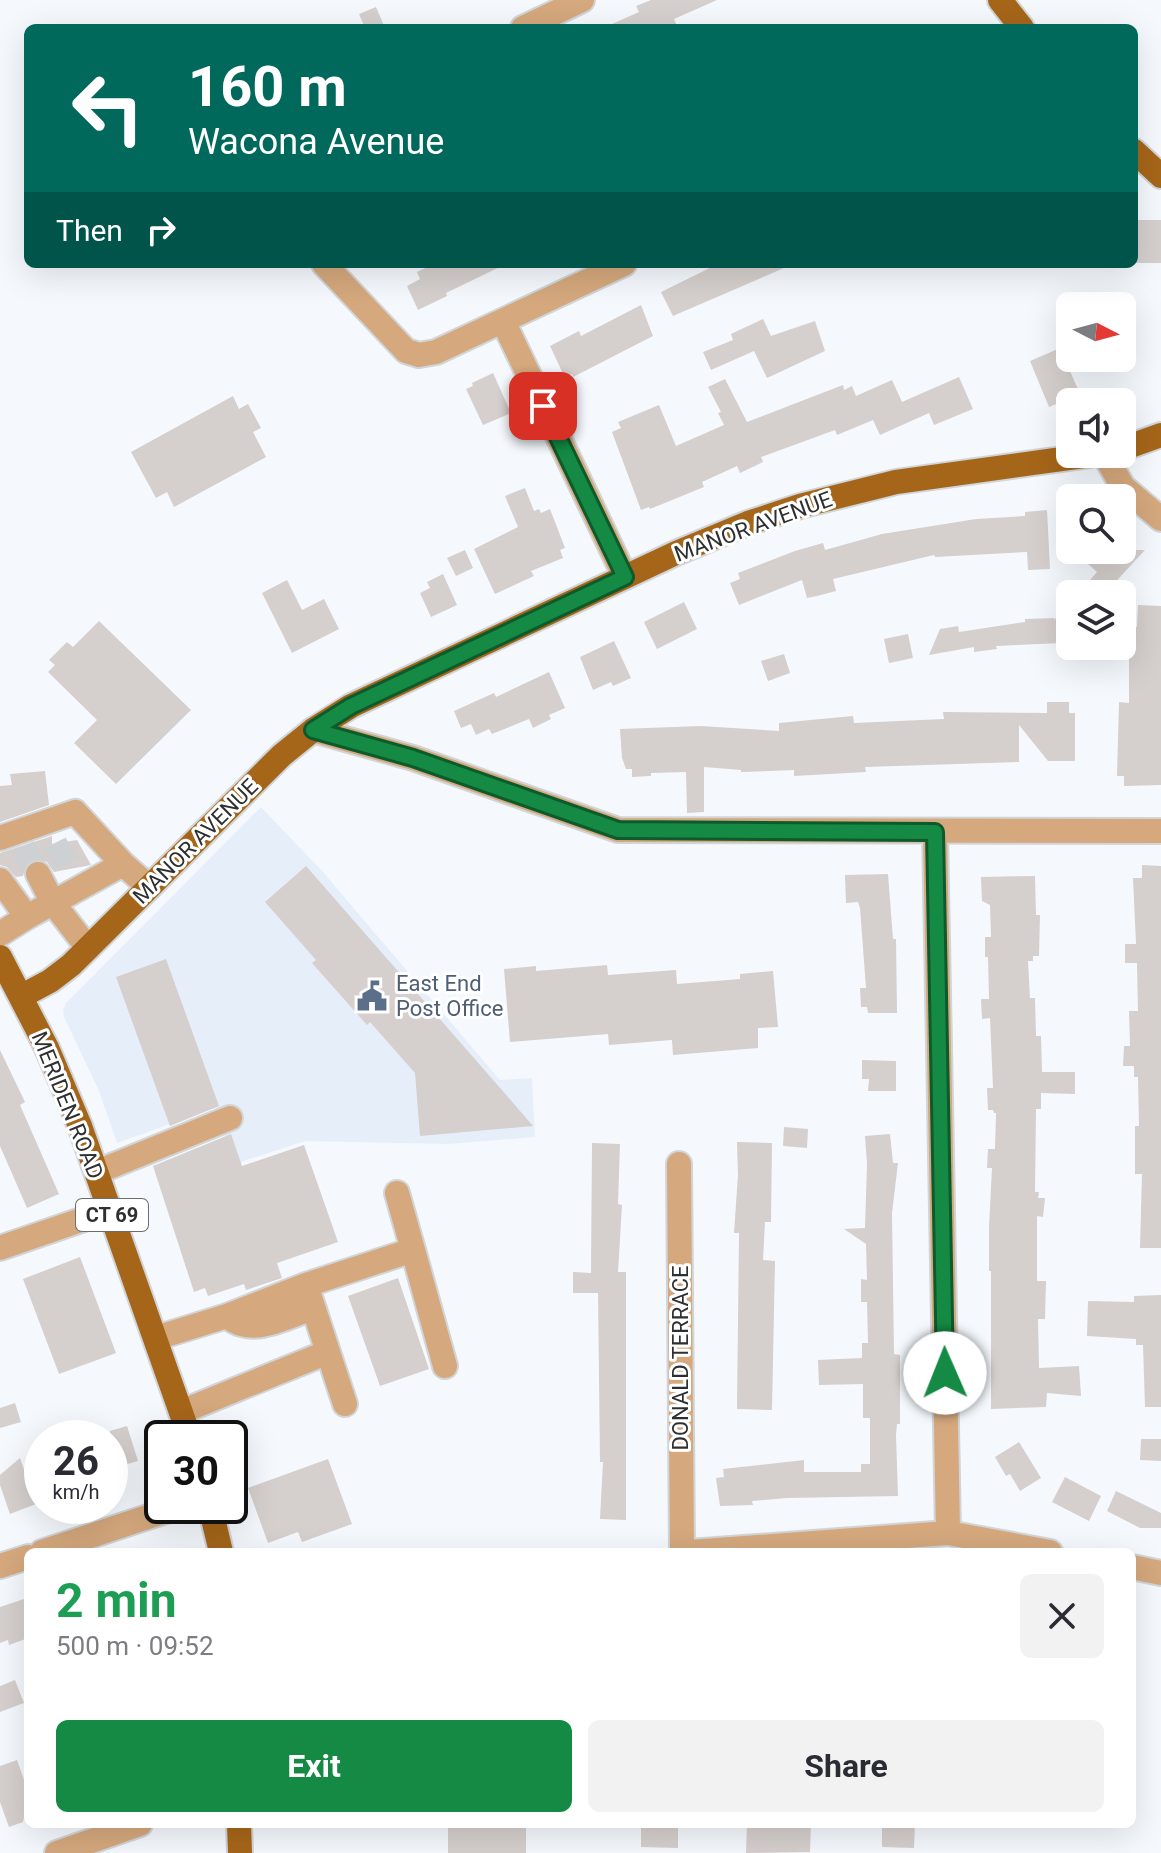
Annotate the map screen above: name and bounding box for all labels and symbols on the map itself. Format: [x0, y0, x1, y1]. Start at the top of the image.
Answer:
north arrow [1056, 292, 1136, 372]
pin [509, 372, 577, 440]
street label: MANOR AVENUE [671, 486, 835, 567]
street label: MANOR AVENUE [128, 774, 263, 909]
place label: East End Post Office [396, 971, 503, 1021]
public building icon: East End Post Office [355, 979, 389, 1013]
street label: MERIDEN ROAD [27, 1028, 108, 1182]
road number: CT 69 [76, 1199, 148, 1231]
street label: DONALD TERRACE [668, 1266, 693, 1450]
position arrow [903, 1331, 987, 1415]
speed limit sign: 30 [144, 1420, 248, 1524]

